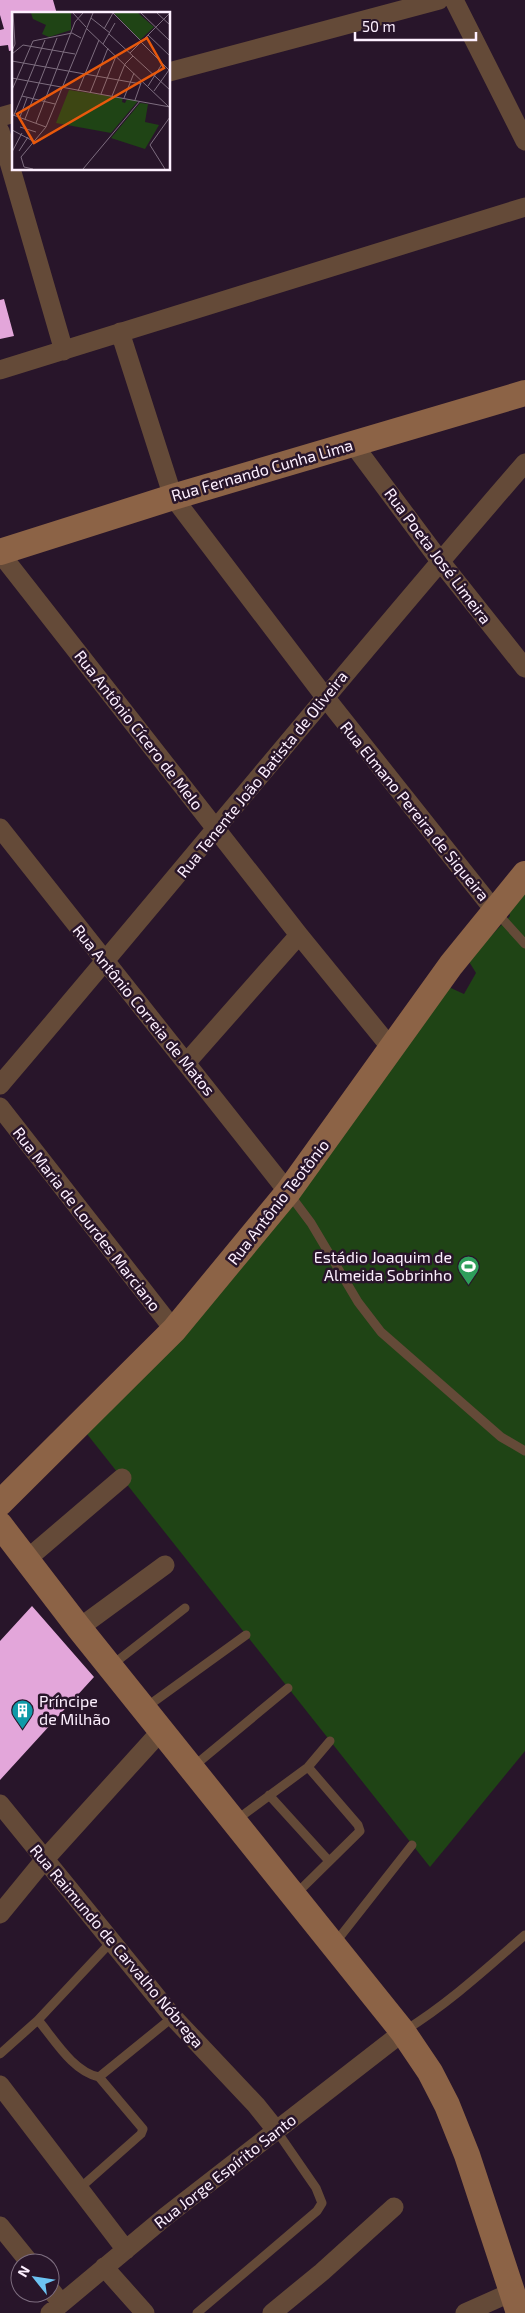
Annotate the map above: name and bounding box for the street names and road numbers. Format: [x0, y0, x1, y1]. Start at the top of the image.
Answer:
street label: Rua Fernando Cunha Lima [169, 434, 355, 505]
street label: Rua Poeta José Limeira [381, 484, 496, 627]
street label: Rua Antônio Cícero de Melo [71, 646, 208, 813]
street label: Rua Tenente João Batista de Oliveira [172, 667, 351, 881]
street label: Rua Elmano Pereira de Siqueira [337, 717, 494, 904]
street label: Rua Antônio Correia de Matos [70, 920, 219, 1099]
street label: Rua Maria de Lourdes Marciano [10, 1123, 165, 1315]
street label: Rua Antônio Teotônio [223, 1135, 332, 1268]
street label: Rua Raimundo de Carvalho Nóbrega [27, 1840, 208, 2051]
street label: Rua Jorge Espírito Santo [150, 2109, 299, 2232]

